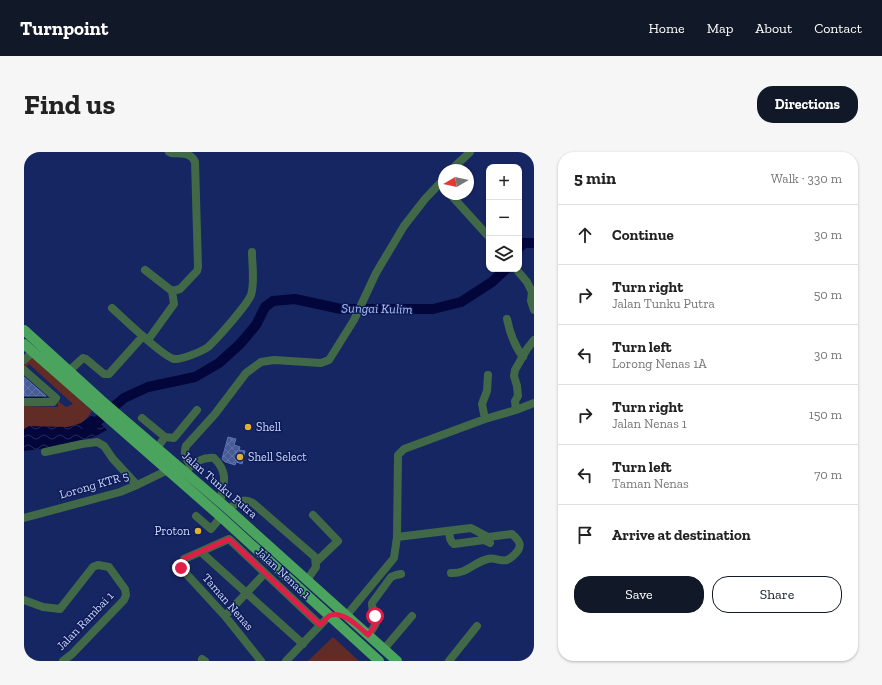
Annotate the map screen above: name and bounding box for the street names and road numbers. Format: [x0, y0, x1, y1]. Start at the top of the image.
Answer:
street label: Jalan Tunku Putra [180, 449, 261, 522]
street label: Lorong KTR 5 [58, 468, 130, 502]
street label: Jalan Nenas 1 [253, 544, 313, 602]
street label: Taman Nenas [199, 571, 257, 633]
street label: Jalan Rambai 1 [54, 589, 117, 653]

